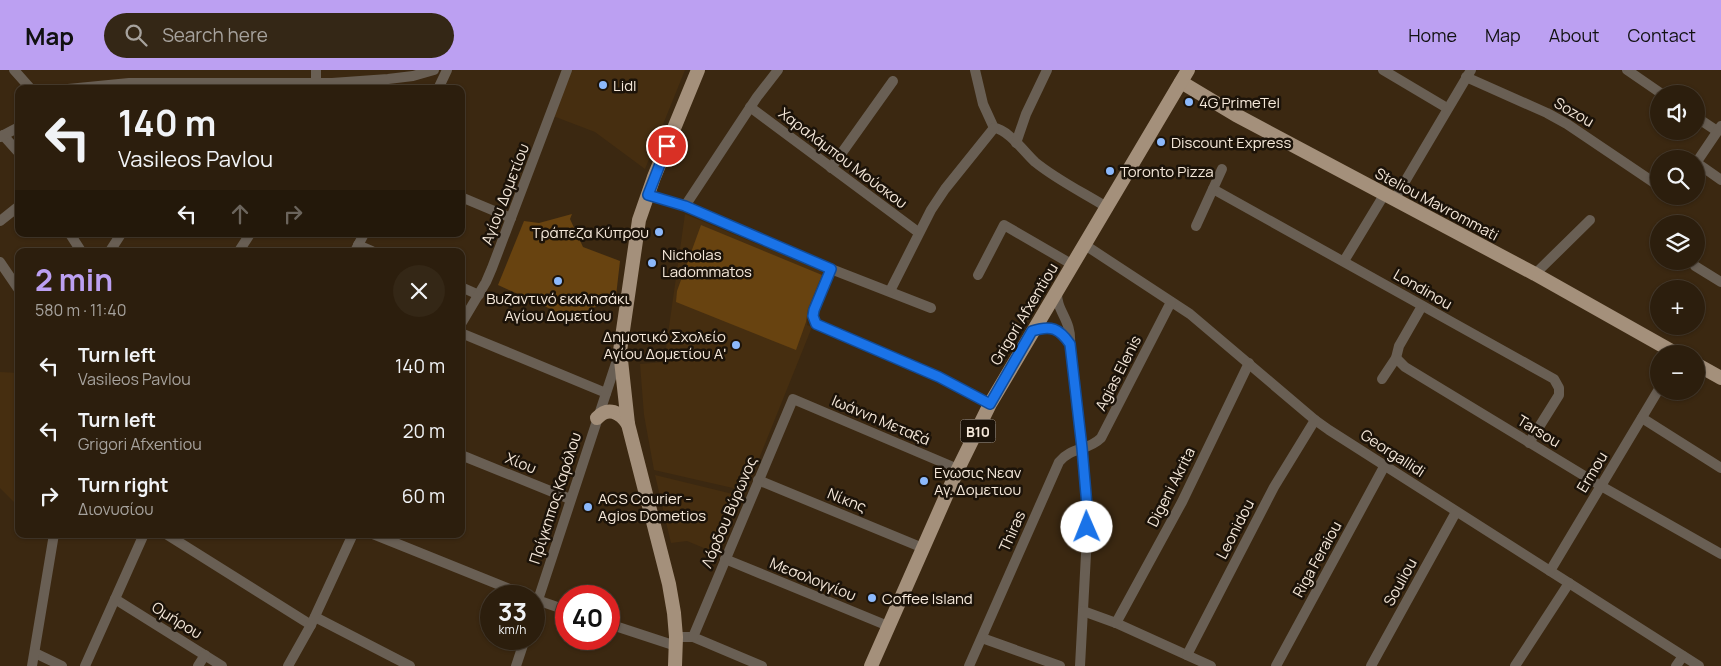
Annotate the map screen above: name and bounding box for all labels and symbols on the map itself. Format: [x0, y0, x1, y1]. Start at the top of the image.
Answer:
place label: Lidl [613, 75, 637, 96]
marker: Lidl [597, 79, 609, 91]
place label: 4G PrimeTel [1199, 92, 1280, 113]
street label: Sozou [1550, 92, 1598, 132]
marker: 4G PrimeTel [1183, 96, 1195, 108]
street label: Χαραλάμπου Μούσκου [774, 103, 912, 213]
pin [646, 125, 688, 167]
place label: Discount Express [1171, 132, 1291, 153]
marker: Discount Express [1155, 136, 1167, 148]
street label: Αγίου Δομετίου [476, 140, 534, 248]
place label: Toronto Pizza [1120, 161, 1214, 182]
street label: Steliou Mavrommati [1372, 163, 1502, 245]
marker: Toronto Pizza [1104, 165, 1116, 177]
place label: Τράπεζα Κύπρου [532, 222, 649, 243]
marker: Τράπεζα Κύπρου [653, 226, 665, 238]
place label: Nicholas Ladommatos [662, 244, 752, 282]
marker: Nicholas Ladommatos [646, 257, 658, 269]
street label: Grigori Afxentiou [985, 259, 1063, 369]
street label: Londinou [1390, 264, 1456, 314]
marker: Βυζαντινό εκκλησάκι Αγίου Δομετίου [552, 275, 564, 287]
place label: Βυζαντινό εκκλησάκι Αγίου Δομετίου [486, 288, 630, 326]
place label: Δημοτικό Σχολείο Αγίου Δομετίου Αʹ [603, 326, 726, 364]
street label: Agias Elenis [1090, 332, 1146, 414]
marker: Δημοτικό Σχολείο Αγίου Δομετίου Αʹ [730, 339, 742, 351]
street label: Ιωάννη Μεταξά [829, 390, 933, 450]
street label: Tarsou [1513, 410, 1565, 452]
road number: B10 [960, 420, 996, 442]
street label: Georgallidi [1356, 424, 1430, 482]
street label: Πρίγκηπος Καρόλου [524, 429, 586, 567]
street label: Digeni Akrita [1142, 444, 1200, 530]
street label: Χίου [502, 447, 540, 479]
street label: Ermou [1572, 448, 1612, 496]
street label: Λόρδου Βύρωνος [696, 453, 762, 571]
place label: Ενωσις Νεαν Αγ. Δομετιου [934, 462, 1022, 500]
marker: Ενωσις Νεαν Αγ. Δομετιου [918, 475, 930, 487]
street label: Νίκης [824, 483, 870, 517]
place label: ACS Courier - Agios Dometios [598, 488, 706, 526]
street label: Leonidou [1211, 496, 1259, 562]
position arrow [1060, 500, 1112, 552]
marker: ACS Courier - Agios Dometios [582, 501, 594, 513]
street label: Thiras [994, 507, 1030, 555]
street label: Riga Feraiou [1287, 517, 1347, 601]
street label: Μεσολογγίου [767, 552, 859, 606]
street label: Souliou [1378, 554, 1422, 610]
speed limit sign: 40 [555, 585, 620, 650]
place label: Coffee Island [882, 588, 973, 609]
marker: Coffee Island [866, 592, 878, 604]
street label: Ομήρου [148, 596, 206, 644]

